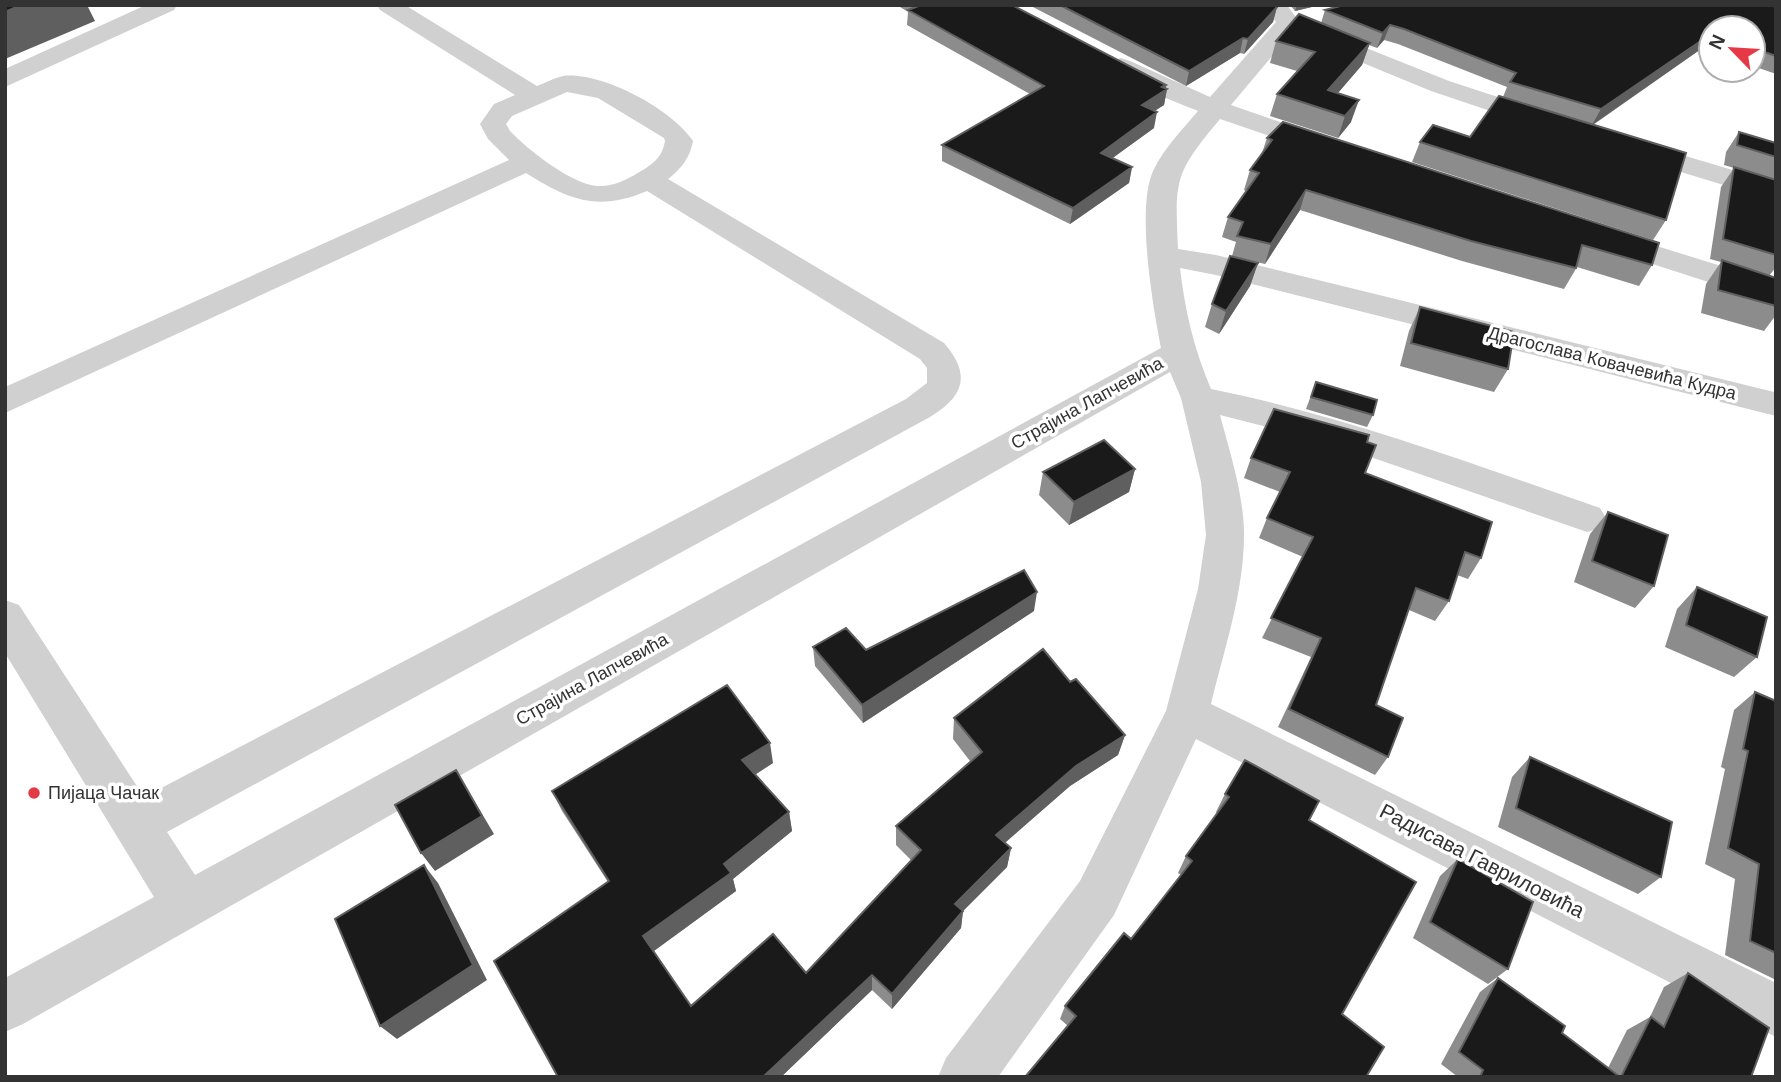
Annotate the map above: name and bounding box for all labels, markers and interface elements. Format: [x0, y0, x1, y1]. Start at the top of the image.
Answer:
north arrow [1697, 14, 1767, 84]
text: N [1705, 31, 1729, 53]
street label: Драгослава Ковачевића Кудра [1486, 322, 1739, 404]
street label: Страјина Лапчевића [1007, 352, 1167, 453]
street label: Страјина Лапчевића [512, 628, 672, 729]
place label: Пијаца Чачак [48, 783, 159, 803]
marker: Пијаца Чачак [26, 785, 42, 801]
street label: Радисава Гавриловића [1376, 799, 1589, 922]

